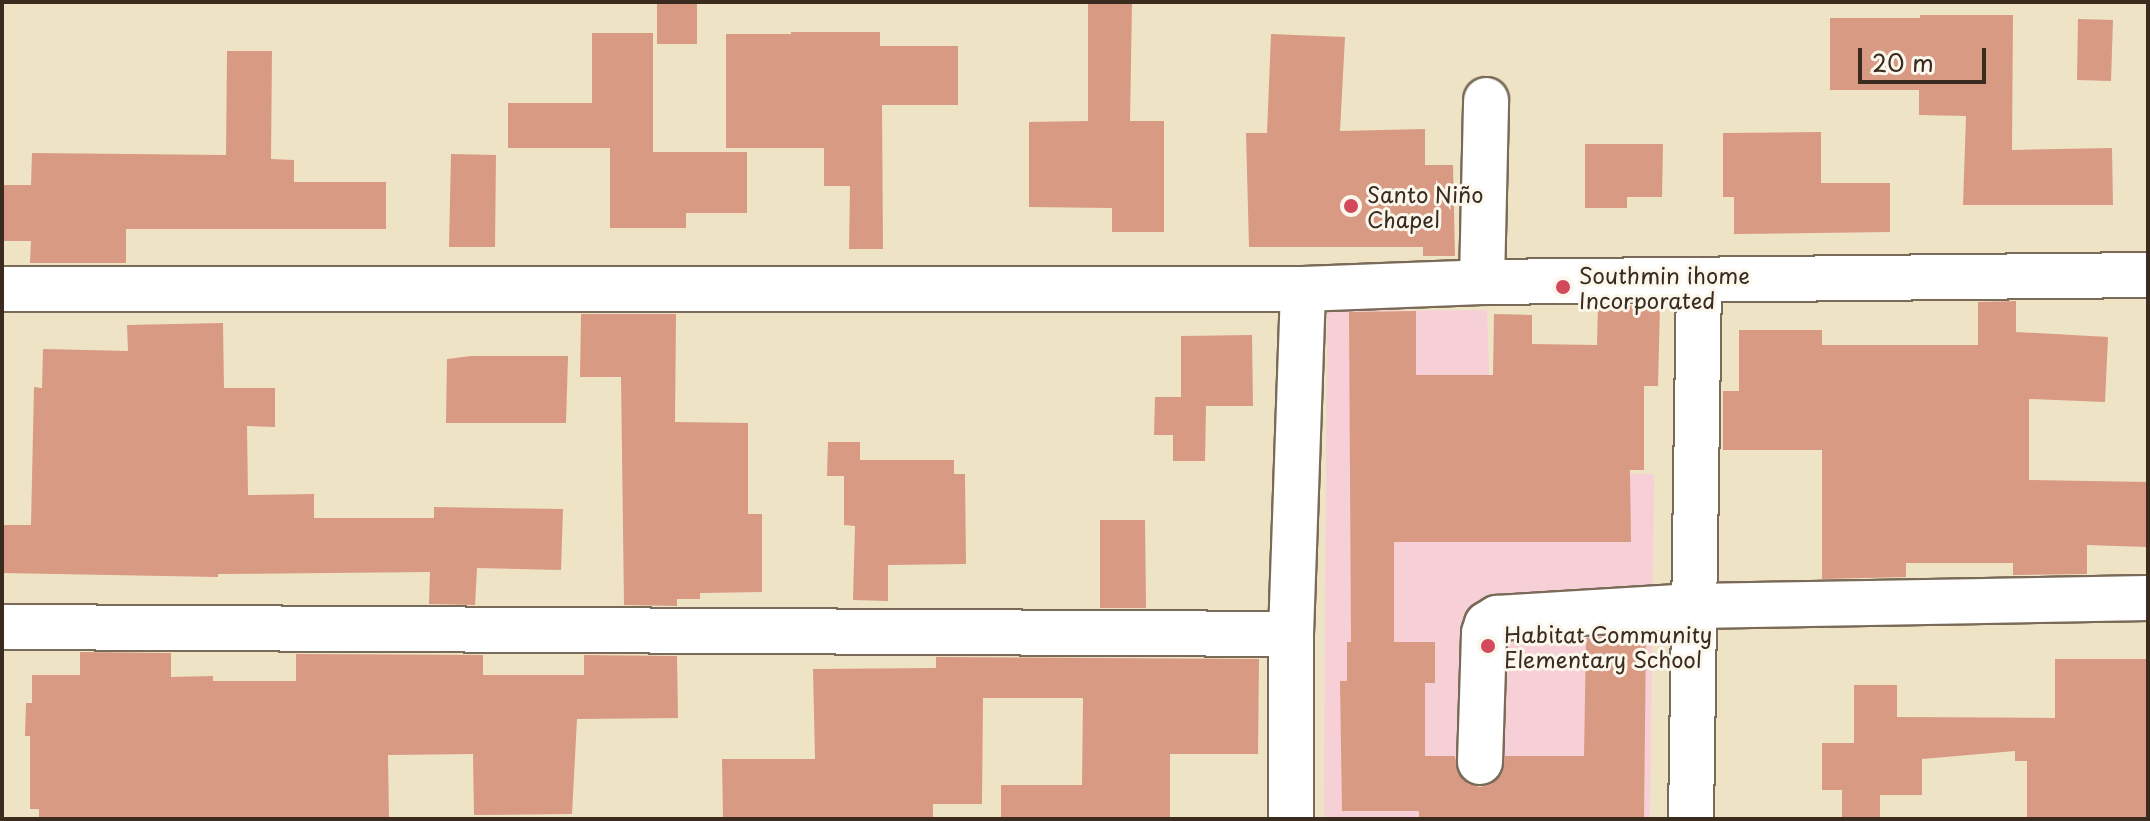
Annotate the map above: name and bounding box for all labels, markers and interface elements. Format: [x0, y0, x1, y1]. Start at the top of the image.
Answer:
scale bar [1862, 32, 1990, 82]
text: 20 m [1872, 44, 1934, 80]
place label: Santo Niño Chapel [1367, 180, 1484, 232]
marker: Santo Niño Chapel [1342, 197, 1360, 215]
place label: Southmin ihome Incorporated [1579, 261, 1750, 312]
marker: Southmin ihome Incorporated [1554, 278, 1572, 296]
place label: Habitat Community Elementary School [1504, 620, 1715, 672]
marker: Habitat Community Elementary School [1479, 637, 1497, 655]

